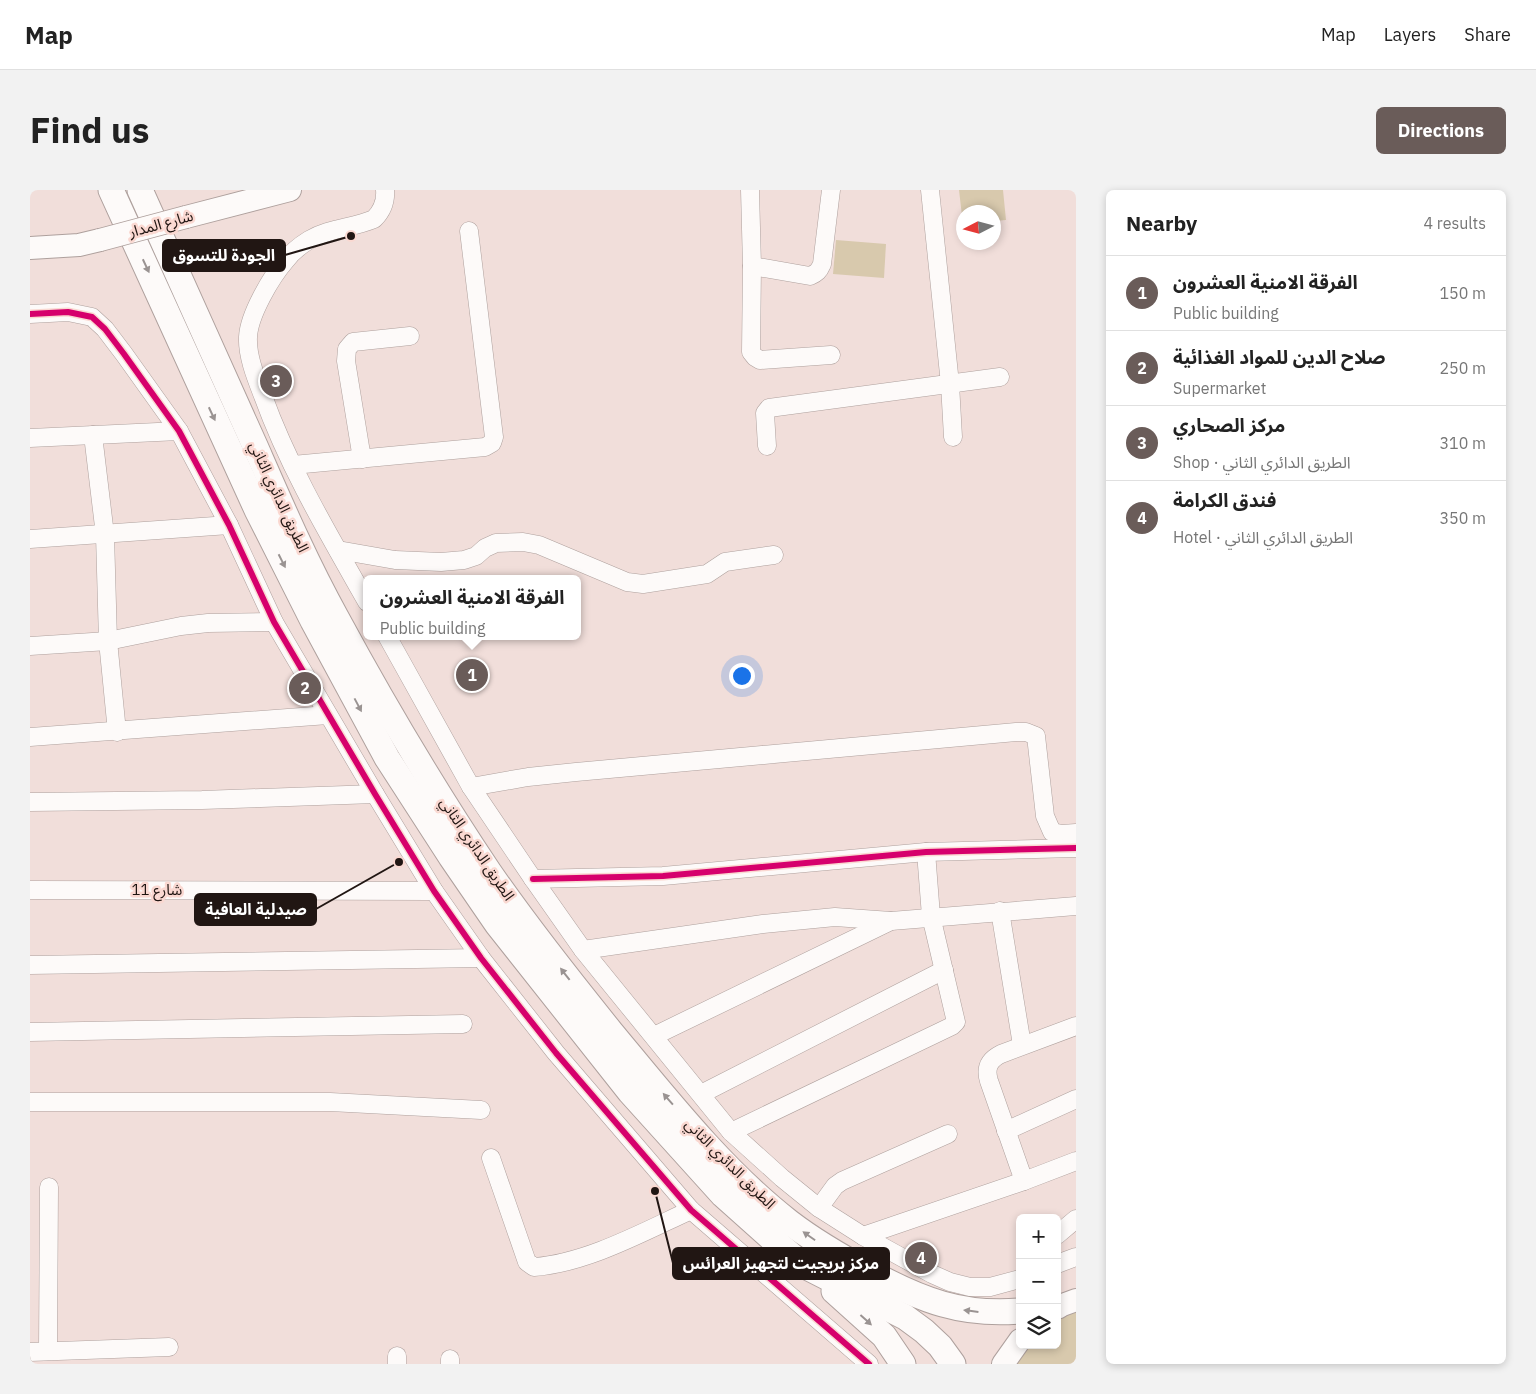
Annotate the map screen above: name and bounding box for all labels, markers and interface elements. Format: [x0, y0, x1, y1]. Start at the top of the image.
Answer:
text: Map [25, 19, 73, 51]
text: Map [1321, 23, 1356, 46]
text: Layers [1384, 23, 1436, 46]
text: Share [1464, 23, 1511, 46]
text: Find us [30, 107, 149, 153]
button: Directions [1376, 107, 1506, 154]
north arrow [956, 205, 1001, 250]
street label: شارع المدار [126, 206, 196, 244]
text: Nearby [1126, 209, 1197, 237]
text: 4 results [1423, 213, 1486, 233]
callout: الجودة للتسوق [163, 240, 285, 271]
text: الجودة للتسوق [173, 245, 275, 265]
one-way arrow [142, 259, 150, 273]
text: الفرقة الامنية العشرون [1173, 270, 1358, 294]
text: 1 [1137, 283, 1147, 303]
text: 150 m [1439, 283, 1486, 303]
text: Public building [1173, 303, 1279, 323]
text: صلاح الدين للمواد الغذائية [1173, 345, 1385, 369]
text: 2 [1137, 358, 1147, 378]
text: 250 m [1439, 358, 1486, 378]
pin: 3 [260, 362, 292, 400]
text: Supermarket [1173, 378, 1266, 398]
one-way arrow [208, 407, 216, 421]
text: مركز الصحاري [1173, 413, 1285, 437]
text: 3 [1137, 433, 1147, 453]
text: 310 m [1439, 433, 1486, 453]
street label: الطريق الدائري الثاني [243, 438, 313, 556]
text: Shop · الطريق الدائري الثاني [1173, 452, 1351, 472]
text: فندق الكرامة [1173, 488, 1276, 512]
text: 4 [1137, 508, 1147, 528]
text: 350 m [1439, 508, 1486, 528]
text: Hotel · الطريق الدائري الثاني [1173, 527, 1353, 547]
one-way arrow [278, 554, 286, 568]
popup [363, 575, 581, 640]
text: الفرقة الامنية العشرون [380, 585, 564, 609]
text: Public building [380, 618, 485, 638]
pin: 1 [456, 656, 488, 694]
your location [729, 663, 755, 689]
pin: 2 [289, 669, 321, 707]
one-way arrow [354, 697, 362, 712]
street label: الطريق الدائري الثاني [434, 794, 519, 905]
street label: شارع 11 [132, 880, 183, 902]
callout: صيدلية العافية [195, 894, 316, 925]
text: صيدلية العافية [205, 899, 307, 919]
one-way arrow [559, 968, 570, 981]
one-way arrow [662, 1093, 673, 1106]
street label: الطريق الدائري الثاني [679, 1114, 780, 1215]
map controls [1016, 1214, 1061, 1349]
button: + [1016, 1214, 1061, 1259]
one-way arrow [803, 1231, 816, 1241]
pin: 4 [905, 1239, 937, 1277]
callout: مركز بريجيت لتجهيز العرائس [673, 1248, 889, 1279]
text: مركز بريجيت لتجهيز العرائس [683, 1253, 879, 1273]
button: − [1016, 1259, 1061, 1304]
button: layers [1016, 1304, 1061, 1349]
one-way arrow [963, 1307, 979, 1315]
one-way arrow [860, 1314, 872, 1326]

